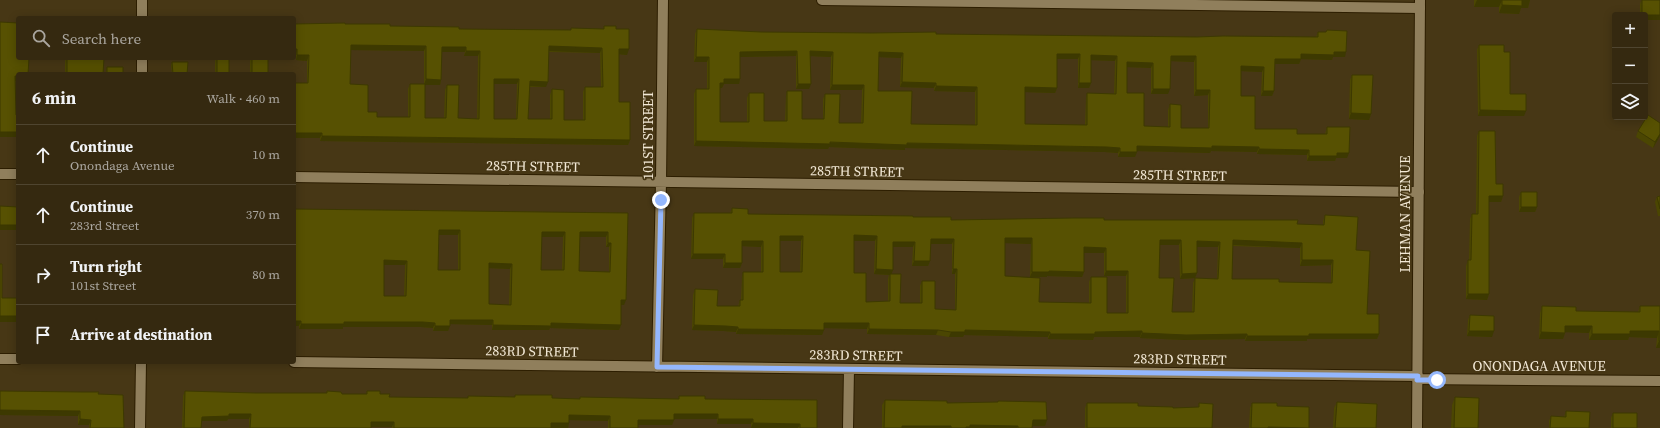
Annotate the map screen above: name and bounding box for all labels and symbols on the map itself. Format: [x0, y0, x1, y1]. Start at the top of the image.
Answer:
street label: 101ST STREET [638, 90, 658, 180]
street label: 285TH STREET [486, 155, 581, 177]
street label: LEHMAN AVENUE [1395, 156, 1415, 272]
street label: 285TH STREET [810, 160, 905, 182]
street label: 285TH STREET [1133, 164, 1228, 186]
route end [652, 191, 670, 209]
street label: 283RD STREET [485, 340, 579, 362]
street label: 283RD STREET [809, 344, 903, 366]
street label: 283RD STREET [1133, 348, 1227, 370]
street label: ONONDAGA AVENUE [1472, 356, 1606, 376]
route start [1428, 371, 1446, 389]

